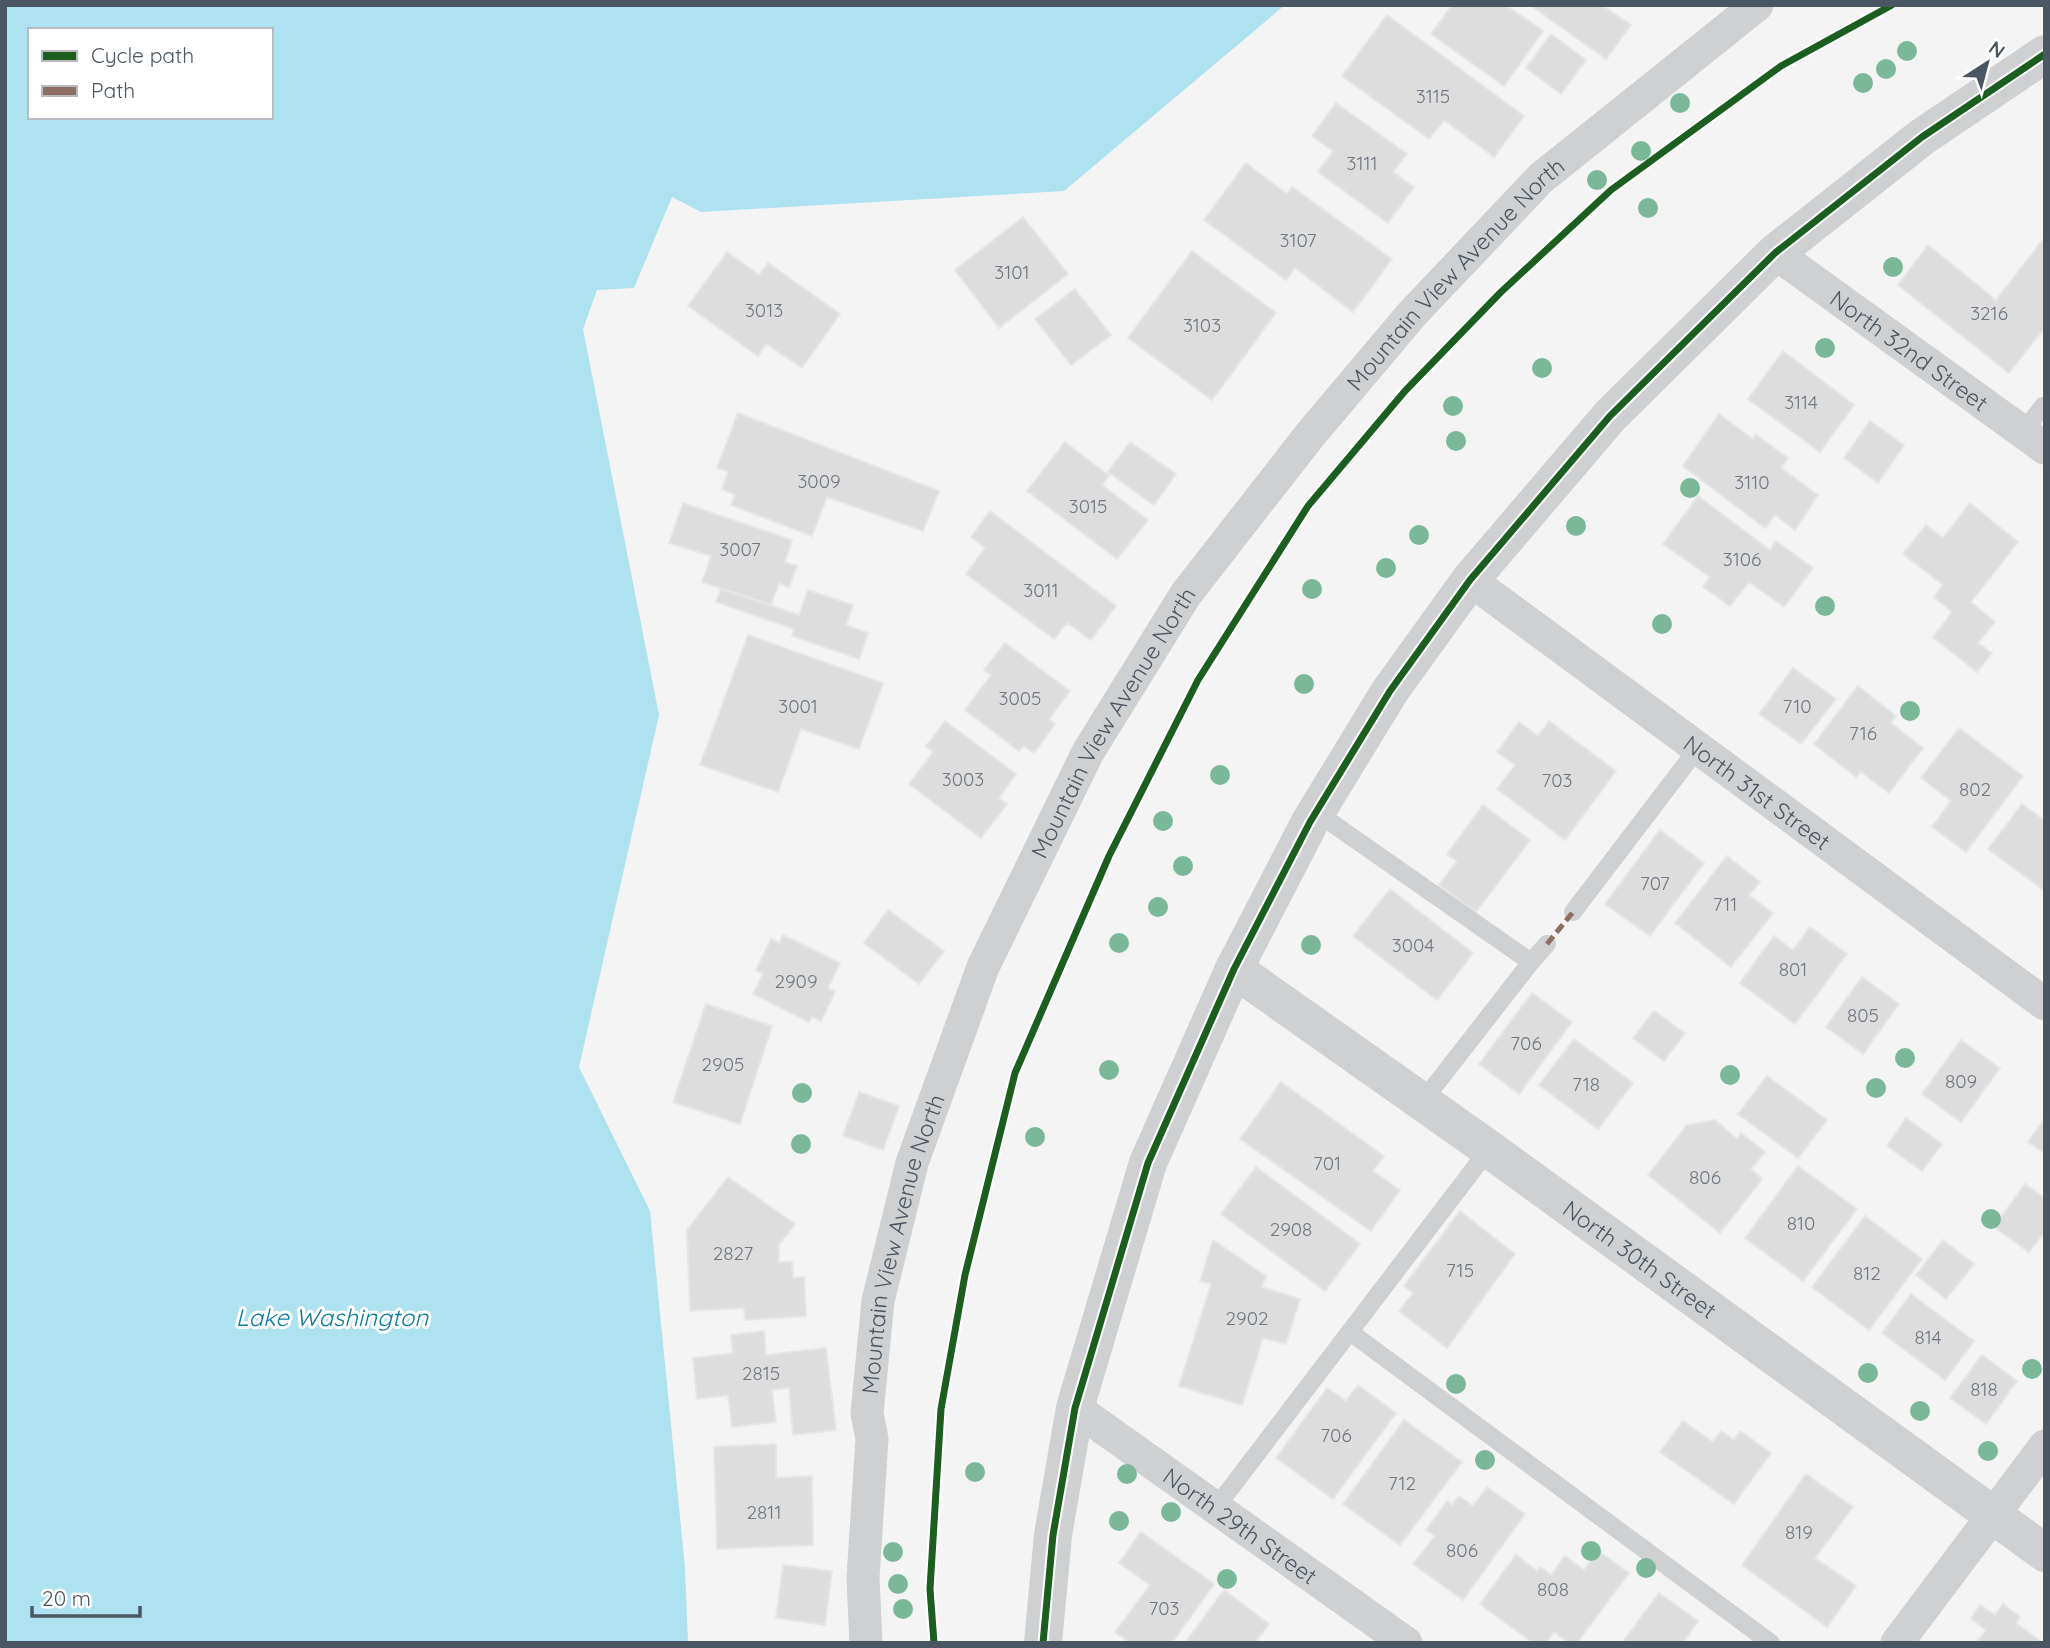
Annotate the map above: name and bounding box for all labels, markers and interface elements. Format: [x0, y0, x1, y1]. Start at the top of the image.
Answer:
legend [28, 28, 273, 119]
north arrow [1952, 28, 2022, 98]
text: N [1984, 35, 2010, 63]
text: Cycle path [91, 42, 194, 68]
text: Path [91, 77, 135, 103]
house number: 3115 [1416, 84, 1450, 108]
street label: Mountain View Avenue North [1340, 151, 1570, 396]
house number: 3111 [1346, 151, 1378, 175]
house number: 3107 [1280, 228, 1317, 252]
house number: 3101 [994, 260, 1030, 284]
street label: North 32nd Street [1825, 283, 1994, 417]
house number: 3013 [745, 298, 783, 322]
house number: 3216 [1970, 301, 2008, 325]
house number: 3103 [1183, 313, 1221, 337]
house number: 3114 [1784, 390, 1818, 414]
house number: 3009 [797, 469, 841, 493]
house number: 3110 [1734, 470, 1770, 494]
house number: 3015 [1069, 494, 1107, 518]
house number: 3007 [719, 537, 761, 561]
house number: 3106 [1723, 547, 1761, 571]
house number: 3011 [1023, 578, 1059, 602]
street label: Mountain View Avenue North [1024, 581, 1201, 863]
house number: 3005 [999, 686, 1041, 710]
house number: 3001 [778, 694, 818, 718]
house number: 710 [1783, 694, 1812, 718]
house number: 716 [1849, 721, 1877, 745]
street label: North 31st Street [1678, 728, 1837, 856]
house number: 3003 [942, 767, 984, 791]
house number: 703 [1541, 768, 1573, 792]
house number: 802 [1959, 777, 1991, 801]
house number: 707 [1640, 871, 1670, 895]
house number: 711 [1713, 892, 1737, 916]
house number: 3004 [1392, 933, 1434, 957]
house number: 801 [1779, 957, 1807, 981]
house number: 2909 [774, 969, 818, 993]
house number: 805 [1847, 1003, 1879, 1027]
house number: 706 [1510, 1031, 1542, 1055]
house number: 2905 [702, 1052, 744, 1076]
house number: 809 [1945, 1069, 1977, 1093]
house number: 718 [1572, 1072, 1600, 1096]
street label: Mountain View Avenue North [854, 1090, 950, 1395]
house number: 701 [1313, 1151, 1341, 1175]
house number: 806 [1689, 1165, 1721, 1189]
street label: North 30th Street [1558, 1193, 1723, 1324]
house number: 810 [1787, 1211, 1815, 1235]
house number: 2908 [1270, 1217, 1312, 1241]
house number: 2827 [713, 1241, 754, 1265]
house number: 715 [1446, 1258, 1474, 1282]
house number: 812 [1853, 1261, 1881, 1285]
water label: Lake Washington [236, 1302, 429, 1332]
house number: 2902 [1226, 1306, 1268, 1330]
house number: 814 [1914, 1325, 1942, 1349]
house number: 2815 [742, 1361, 780, 1385]
house number: 818 [1970, 1377, 1998, 1401]
house number: 706 [1320, 1423, 1352, 1447]
street label: North 29th Street [1158, 1461, 1323, 1590]
house number: 712 [1388, 1471, 1416, 1495]
house number: 2811 [747, 1500, 781, 1524]
house number: 819 [1785, 1520, 1813, 1544]
house number: 806 [1446, 1538, 1478, 1562]
scale bar [32, 1574, 140, 1618]
house number: 808 [1537, 1577, 1569, 1601]
text: 20 m [42, 1585, 91, 1611]
house number: 703 [1148, 1596, 1180, 1620]

